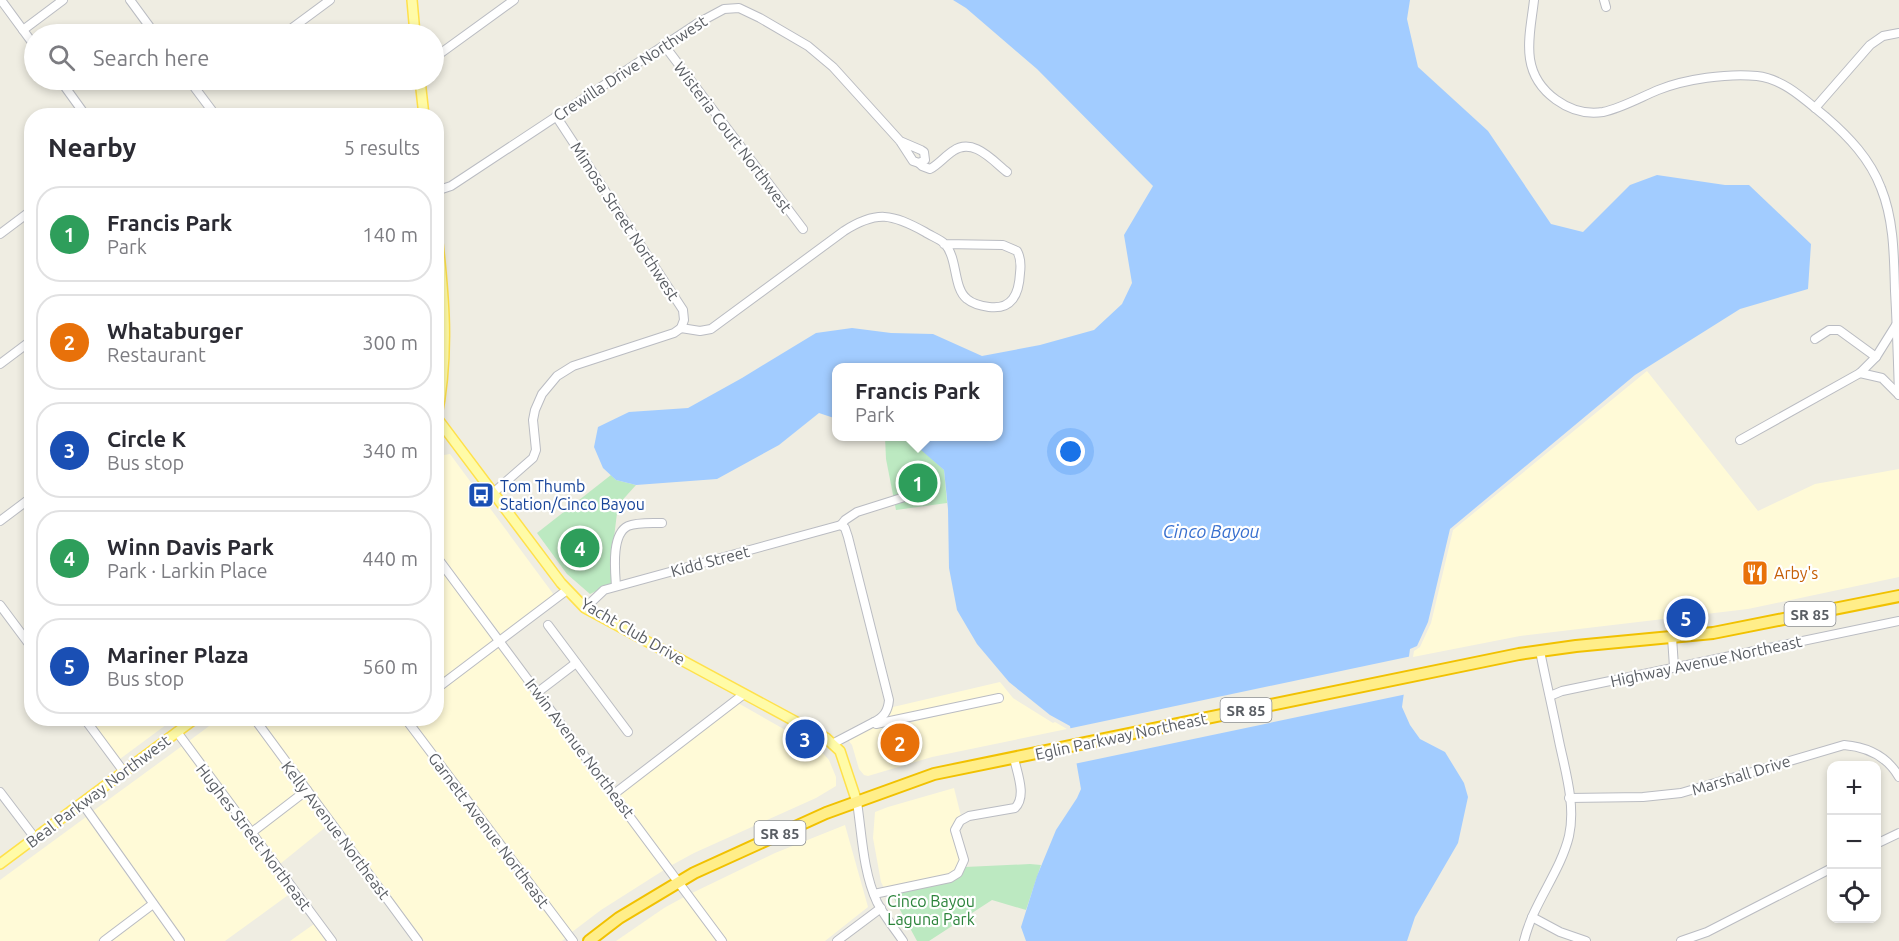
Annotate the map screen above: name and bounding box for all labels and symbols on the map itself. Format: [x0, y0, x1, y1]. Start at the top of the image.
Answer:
street label: Crewilla Drive Northwest [550, 11, 711, 124]
street label: Wisteria Court Northwest [670, 58, 796, 216]
street label: Mimosa Street Northwest [567, 139, 683, 304]
your location [1056, 437, 1085, 466]
pin: 1 [898, 460, 938, 506]
place label: Tom Thumb Station/Cinco Bayou [500, 477, 645, 513]
bus stop icon: Tom Thumb Station/Cinco Bayou [466, 480, 496, 510]
water label: Cinco Bayou [1163, 521, 1260, 541]
pin: 4 [560, 526, 600, 570]
street label: Kidd Street [669, 542, 752, 580]
restaurant icon: Arby's [1740, 558, 1770, 588]
place label: Arby's [1774, 564, 1818, 582]
street label: Yacht Club Drive [578, 594, 688, 668]
pin: 5 [1666, 596, 1706, 640]
road number: SR 85 [1784, 602, 1836, 626]
street label: Highway Avenue Northeast [1609, 632, 1804, 690]
street label: Irwin Avenue Northeast [522, 675, 639, 822]
road number: SR 85 [1220, 698, 1272, 722]
street label: Eglin Parkway Northeast [1033, 709, 1209, 763]
pin: 3 [786, 716, 824, 762]
pin: 2 [880, 720, 920, 766]
street label: Beal Parkway Northwest [22, 731, 174, 851]
street label: Garnett Avenue Northeast [425, 749, 554, 912]
street label: Marshall Drive [1689, 751, 1793, 799]
street label: Kelly Avenue Northeast [278, 757, 394, 903]
street label: Hughes Street Northeast [193, 760, 315, 914]
road number: SR 85 [754, 821, 806, 845]
park label: Cinco Bayou Laguna Park [887, 892, 975, 928]

